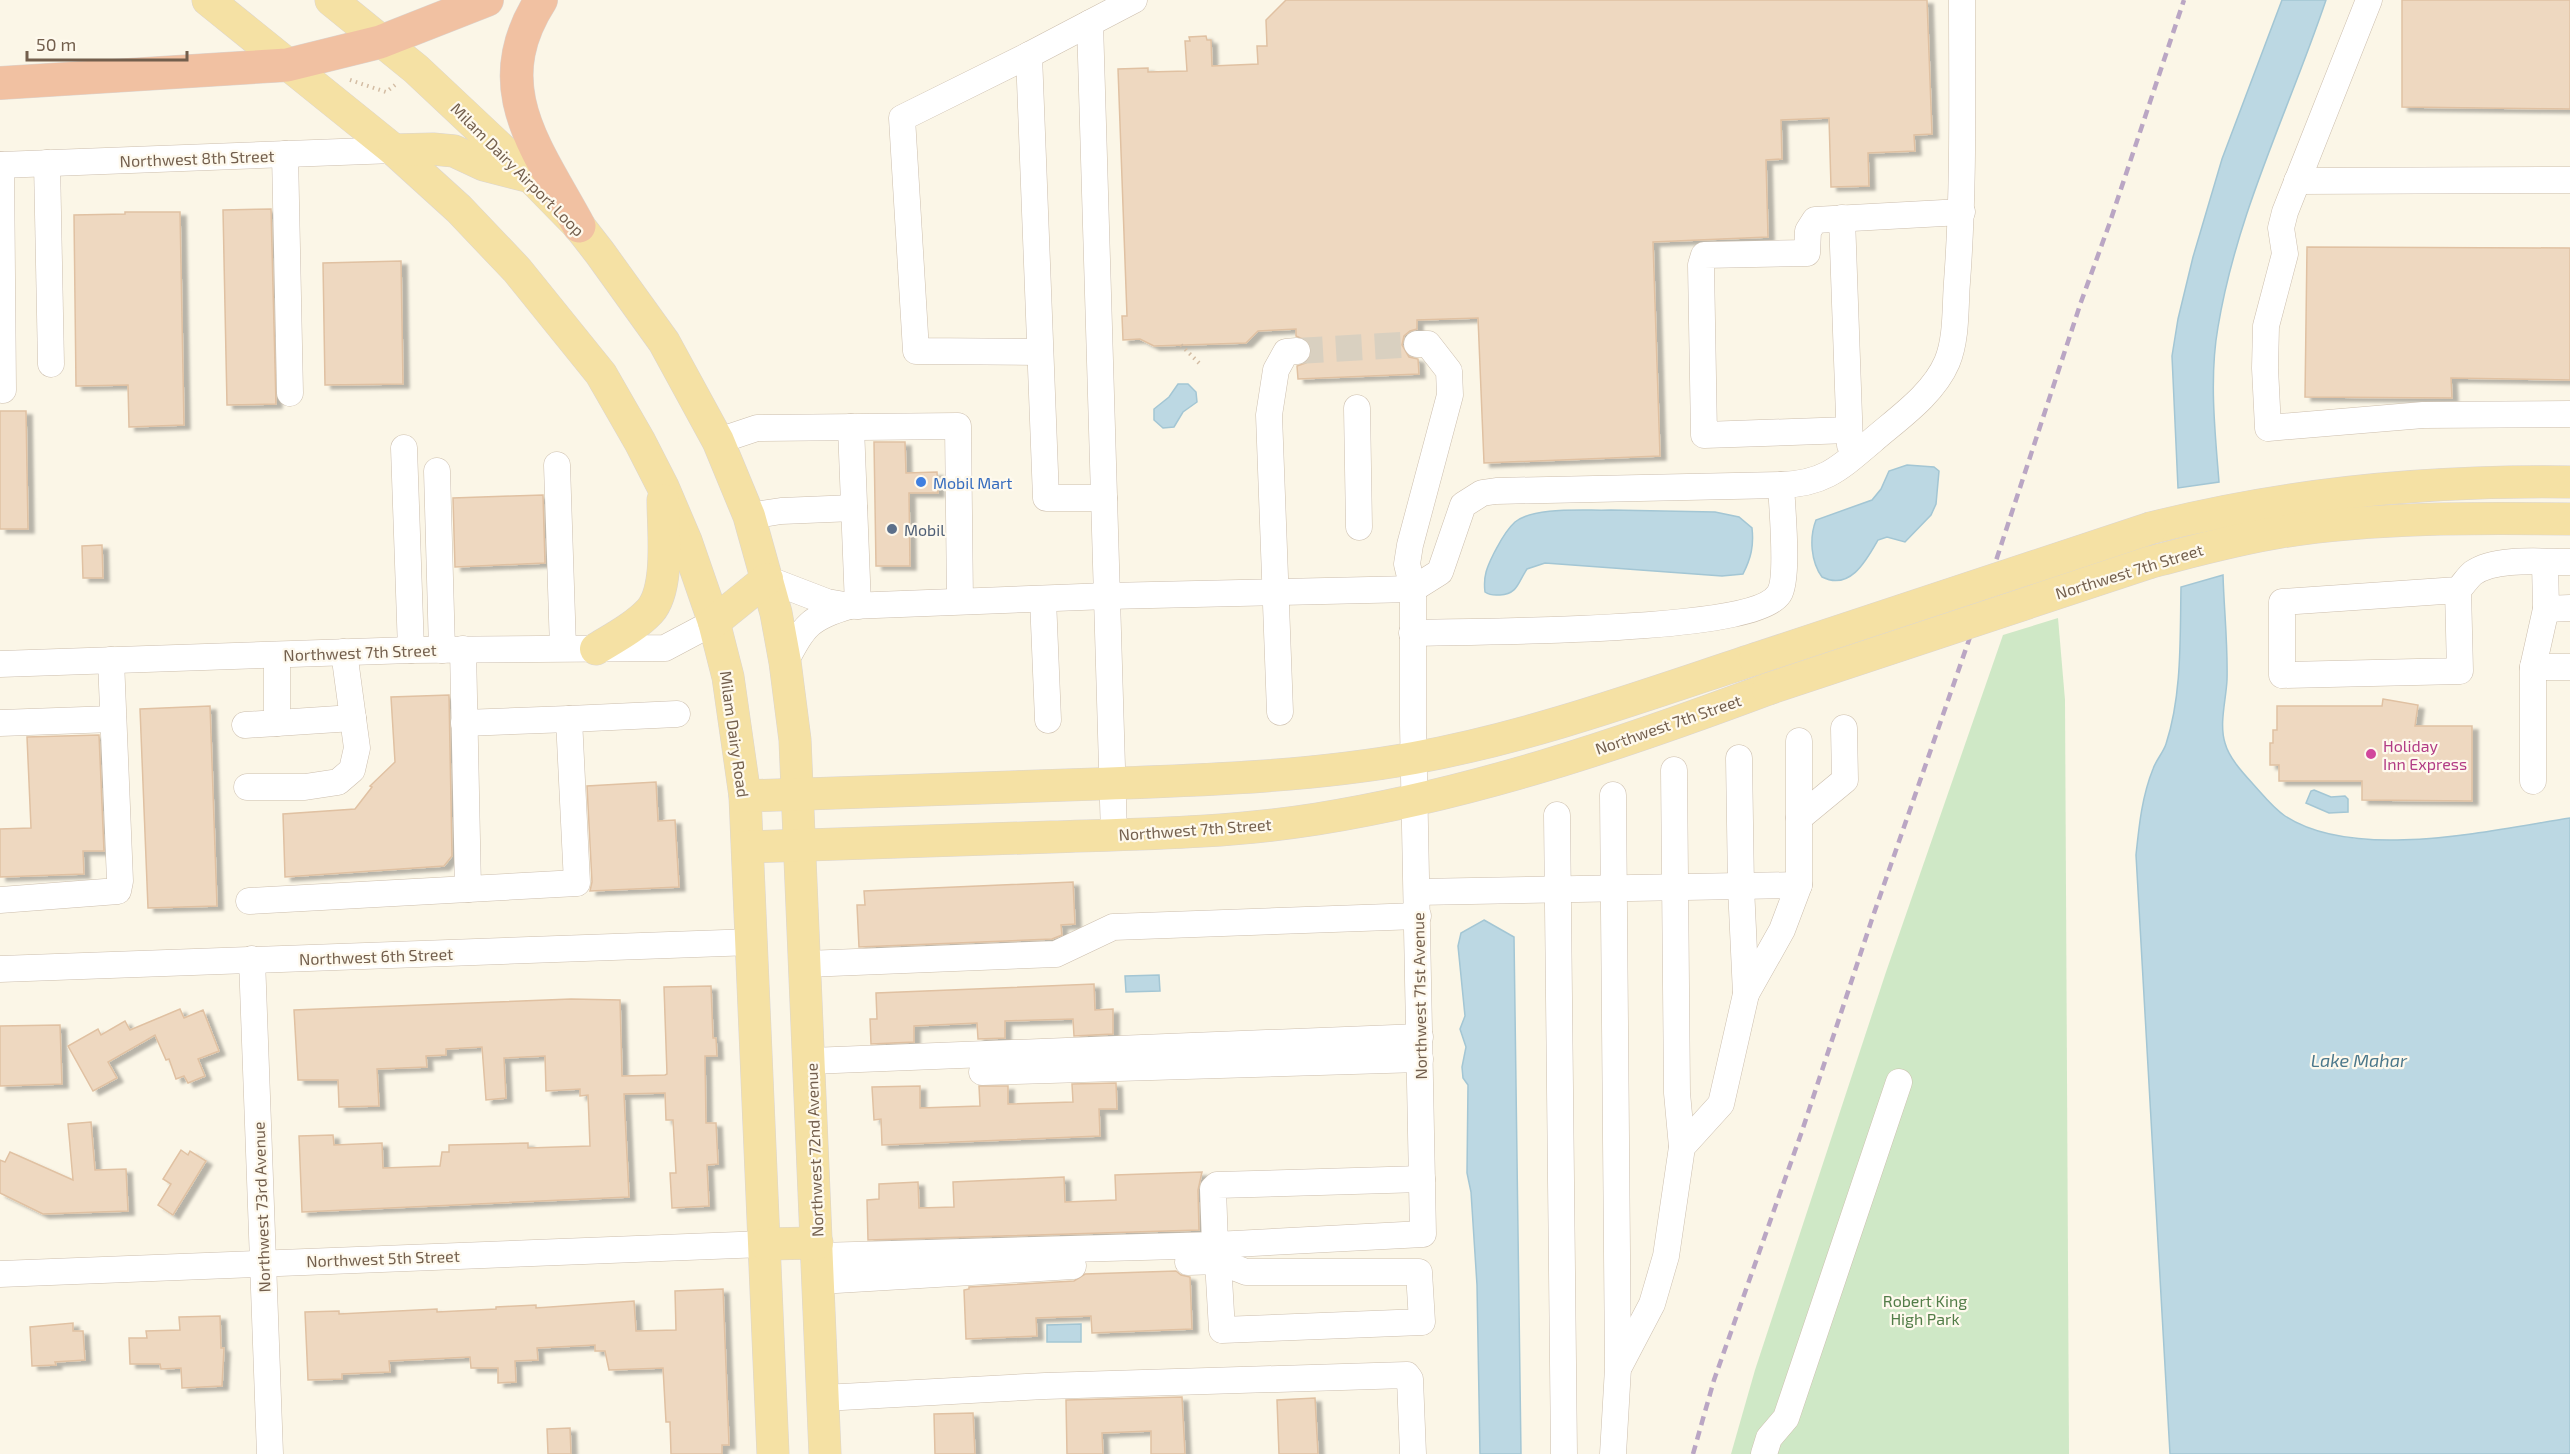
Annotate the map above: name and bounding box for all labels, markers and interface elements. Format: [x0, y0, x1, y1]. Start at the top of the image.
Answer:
scale bar [27, 24, 188, 62]
text: 50 m [36, 33, 76, 55]
street label: Milam Dairy Airport Loop [447, 98, 589, 240]
street label: Northwest 8th Street [119, 146, 275, 170]
place label: Mobil Mart [933, 473, 1012, 492]
marker: Mobil Mart [914, 475, 928, 489]
place label: Mobil [904, 520, 945, 539]
marker: Mobil [885, 522, 899, 536]
street label: Northwest 7th Street [2053, 540, 2205, 602]
street label: Northwest 7th Street [283, 640, 437, 664]
street label: Milam Dairy Road [717, 670, 753, 798]
street label: Northwest 7th Street [1592, 690, 1744, 758]
place label: Holiday Inn Express [2383, 736, 2467, 773]
marker: Holiday Inn Express [2364, 747, 2378, 761]
street label: Northwest 7th Street [1118, 814, 1272, 844]
street label: Northwest 71st Avenue [1408, 912, 1430, 1080]
street label: Northwest 6th Street [299, 944, 453, 968]
water label: Lake Mahar [2311, 1049, 2408, 1071]
street label: Northwest 72nd Avenue [801, 1063, 827, 1237]
street label: Northwest 73rd Avenue [249, 1121, 273, 1293]
street label: Northwest 5th Street [306, 1246, 460, 1270]
park label: Robert King High Park [1883, 1291, 1967, 1328]

